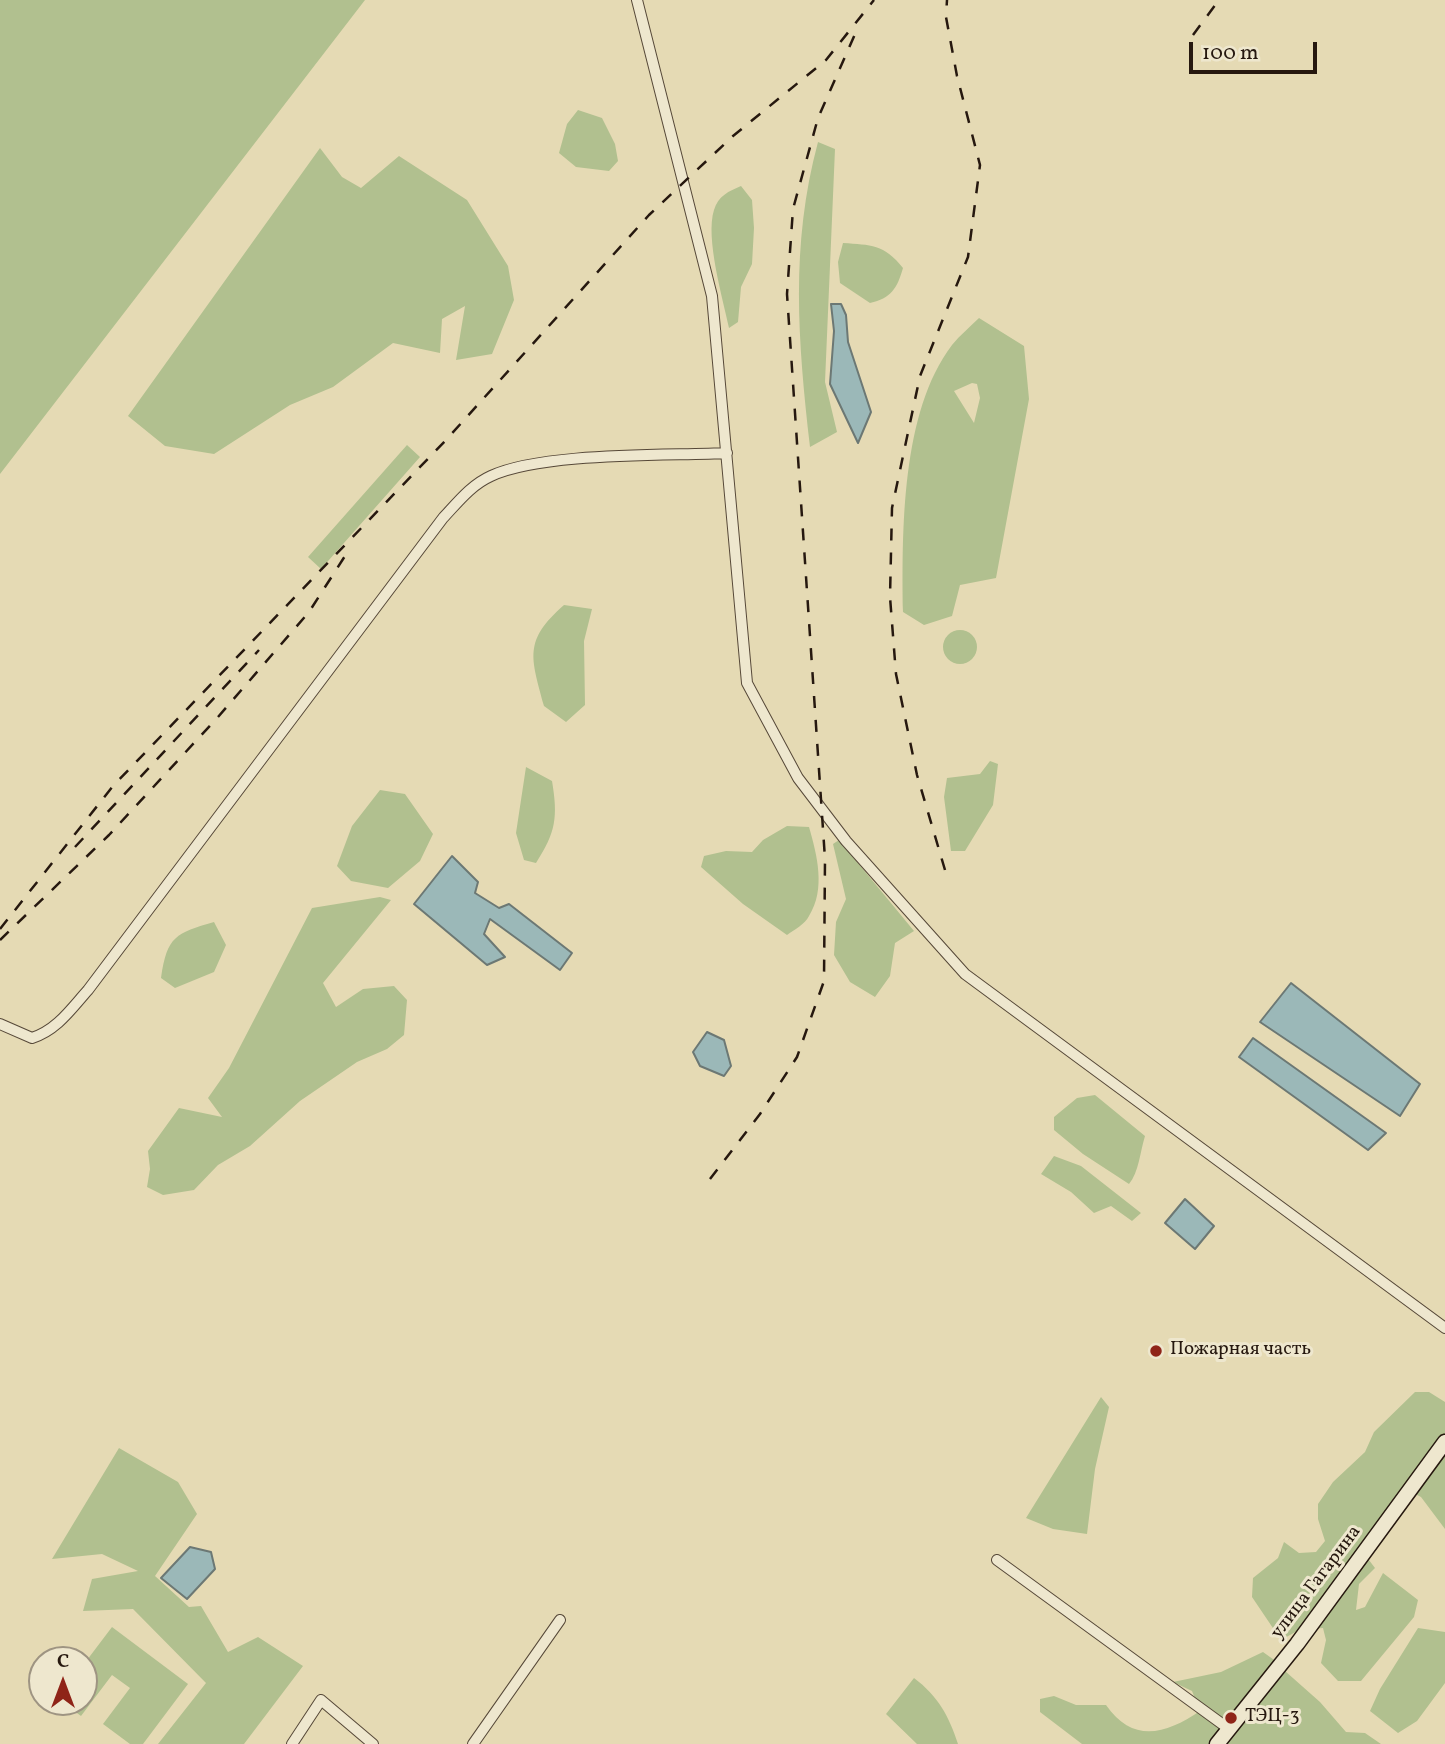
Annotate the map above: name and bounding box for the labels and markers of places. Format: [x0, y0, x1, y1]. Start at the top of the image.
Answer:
place label: Пожарная часть [1170, 1340, 1311, 1362]
marker: Пожарная часть [1148, 1343, 1164, 1359]
place label: ТЭЦ-3 [1245, 1707, 1299, 1729]
marker: ТЭЦ-3 [1223, 1710, 1239, 1726]

